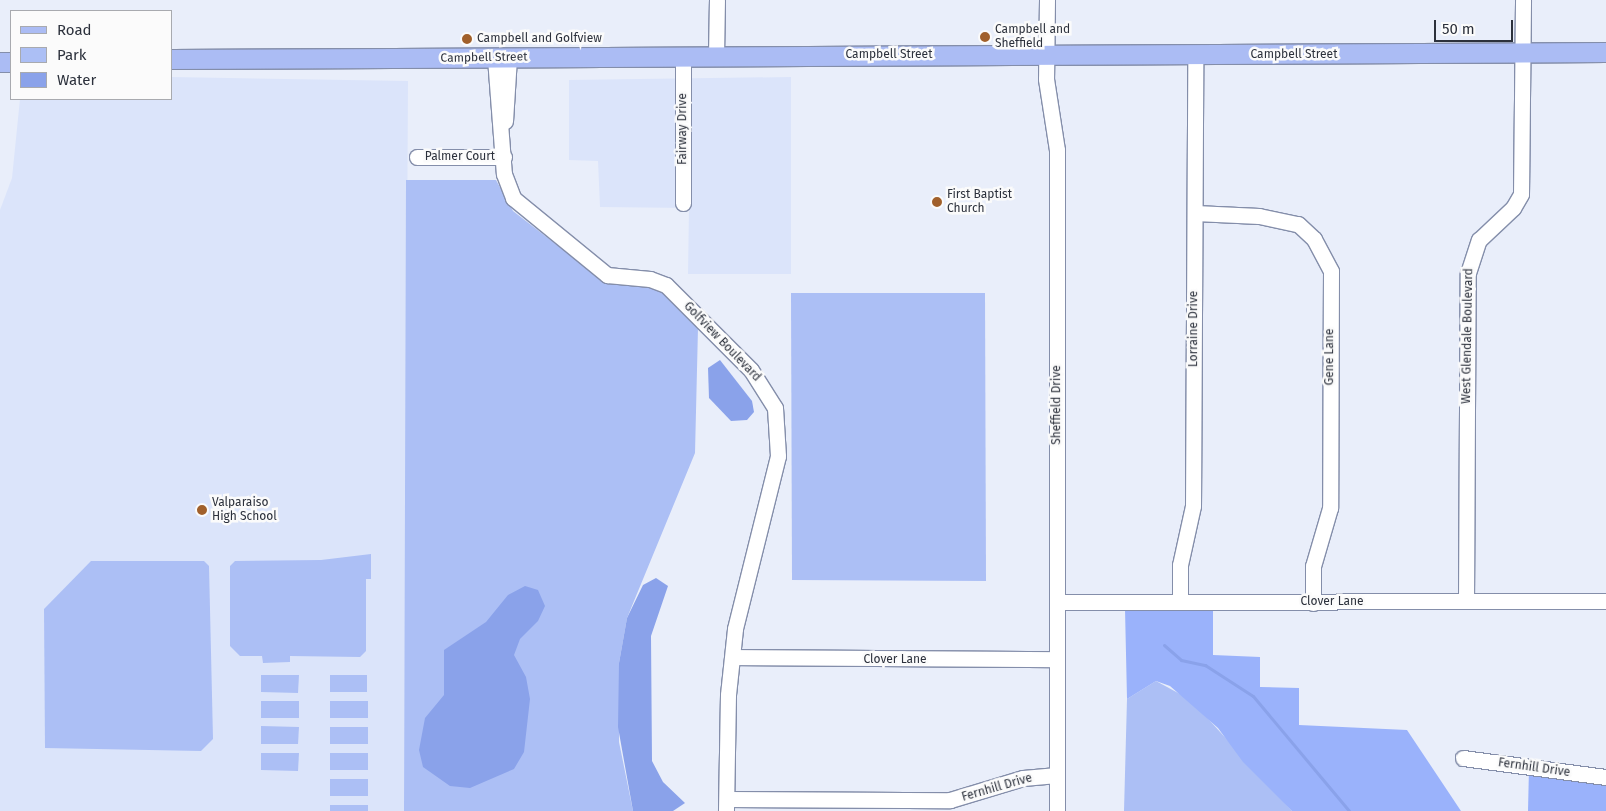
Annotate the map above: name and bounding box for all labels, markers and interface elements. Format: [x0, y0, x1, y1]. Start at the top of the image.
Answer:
legend [10, 10, 172, 100]
scale bar [1436, 10, 1515, 42]
text: 50 m [1442, 20, 1475, 38]
text: Road [57, 21, 92, 39]
place label: Campbell and Sheffield [995, 23, 1070, 51]
marker: Campbell and Sheffield [979, 31, 991, 43]
place label: Campbell and Golfview [477, 32, 602, 46]
marker: Campbell and Golfview [461, 33, 473, 45]
text: Park [57, 46, 87, 64]
street label: Campbell Street [846, 48, 932, 62]
street label: Campbell Street [1251, 48, 1337, 62]
street label: Campbell Street [440, 50, 528, 66]
text: Water [57, 71, 96, 89]
street label: Fairway Drive [676, 93, 690, 165]
street label: Palmer Court [425, 150, 495, 164]
place label: First Baptist Church [947, 188, 1012, 216]
marker: First Baptist Church [931, 196, 943, 208]
street label: West Glendale Boulevard [1460, 268, 1476, 404]
street label: Lorraine Drive [1187, 291, 1201, 367]
street label: Golfview Boulevard [680, 299, 764, 385]
street label: Gene Lane [1323, 329, 1337, 385]
street label: Sheffield Drive [1050, 365, 1064, 445]
place label: Valparaiso High School [212, 496, 277, 524]
marker: Valparaiso High School [196, 504, 208, 516]
street label: Clover Lane [1300, 595, 1364, 609]
street label: Clover Lane [863, 653, 927, 667]
street label: Fernhill Drive [1497, 756, 1571, 780]
street label: Fernhill Drive [960, 771, 1034, 805]

